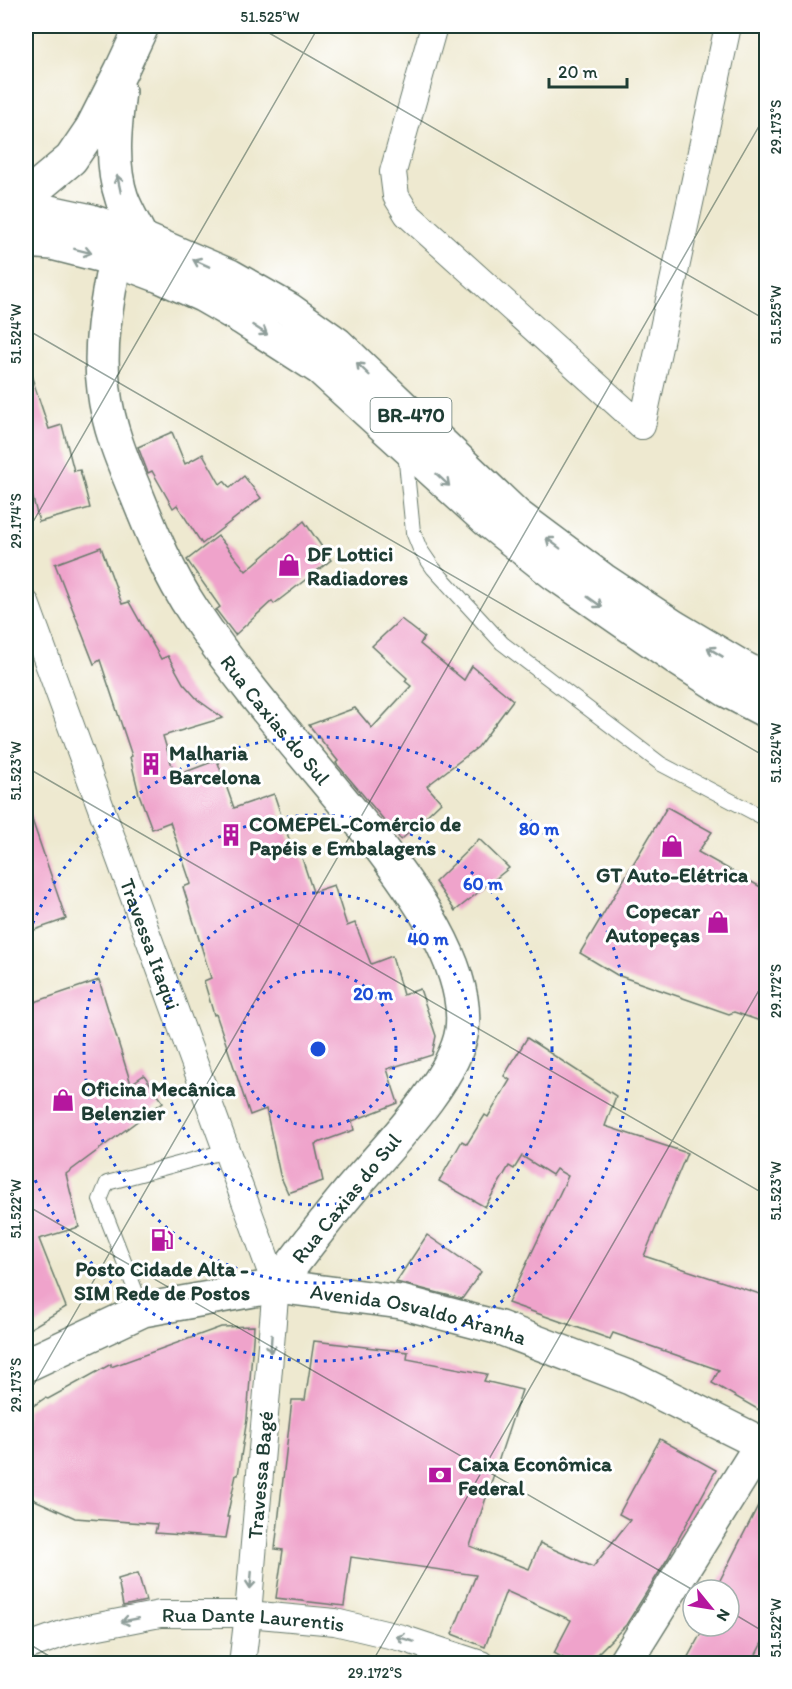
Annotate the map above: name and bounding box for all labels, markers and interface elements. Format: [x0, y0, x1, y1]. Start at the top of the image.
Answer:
text: 51.525°W [240, 8, 300, 26]
scale bar [549, 51, 627, 89]
text: 20 m [558, 61, 598, 83]
text: 29.173°S [767, 100, 785, 154]
one-way arrow [112, 174, 124, 193]
one-way arrow [73, 246, 92, 258]
one-way arrow [193, 257, 211, 268]
text: 51.525°W [767, 285, 785, 345]
text: 51.524°W [7, 304, 25, 364]
one-way arrow [251, 324, 268, 336]
one-way arrow [356, 362, 371, 376]
road number: BR-470 [370, 398, 452, 432]
one-way arrow [435, 473, 450, 487]
text: 29.174°S [7, 493, 25, 549]
one-way arrow [546, 537, 562, 550]
place label: DF Lottici Radiadores [307, 541, 408, 590]
shop icon: DF Lottici Radiadores [276, 552, 302, 578]
one-way arrow [586, 596, 602, 608]
one-way arrow [707, 645, 724, 657]
street label: Rua Caxias do Sul [216, 649, 336, 790]
text: 51.524°W [767, 723, 785, 783]
place label: Malharia Barcelona [169, 740, 262, 789]
text: 51.523°W [7, 741, 25, 801]
building icon: Malharia Barcelona [138, 751, 164, 777]
place label: COMEPEL-Comércio de Papéis e Embalagens [249, 811, 461, 861]
text: 80 m [519, 818, 560, 840]
building icon: COMEPEL-Comércio de Papéis e Embalagens [218, 822, 244, 848]
shop icon: GT Auto-Elétrica [659, 833, 685, 859]
place label: GT Auto-Elétrica [596, 862, 749, 887]
text: 60 m [463, 873, 504, 895]
street label: Travessa Itaqui [115, 875, 186, 1013]
place label: Copecar Autopeças [605, 898, 701, 948]
shop icon: Copecar Autopeças [705, 909, 731, 935]
text: 40 m [407, 928, 449, 950]
text: 29.172°S [767, 964, 785, 1018]
text: 20 m [353, 983, 394, 1005]
centre of rings [308, 1039, 328, 1059]
place label: Oficina Mecânica Belenzier [81, 1076, 236, 1125]
shop icon: Oficina Mecânica Belenzier [50, 1087, 76, 1113]
street label: Rua Caxias do Sul [286, 1128, 406, 1268]
text: 51.523°W [767, 1161, 785, 1221]
text: 51.522°W [7, 1179, 25, 1239]
fuel station icon: Posto Cidade Alta - SIM Rede de Postos [149, 1227, 175, 1253]
place label: Posto Cidade Alta - SIM Rede de Postos [74, 1256, 250, 1305]
street label: Avenida Osvaldo Aranha [309, 1278, 531, 1350]
one-way arrow [265, 1334, 276, 1354]
text: 29.173°S [7, 1358, 25, 1412]
street label: Travessa Bagé [242, 1410, 278, 1540]
place label: Caixa Econômica Federal [458, 1451, 613, 1500]
bank icon: Caixa Econômica Federal [427, 1462, 453, 1488]
one-way arrow [245, 1570, 256, 1590]
north arrow [681, 1578, 741, 1638]
text: 51.522°W [767, 1598, 785, 1658]
street label: Rua Dante Laurentis [162, 1601, 348, 1637]
text: N [713, 1606, 734, 1625]
one-way arrow [120, 1615, 140, 1626]
one-way arrow [396, 1633, 415, 1644]
text: 29.172°S [348, 1664, 402, 1682]

